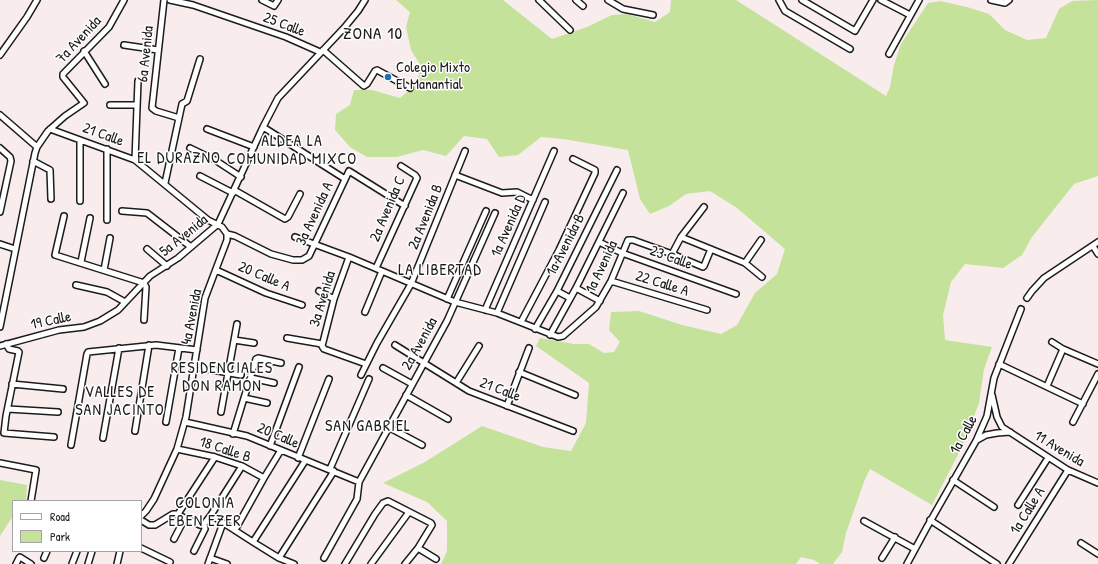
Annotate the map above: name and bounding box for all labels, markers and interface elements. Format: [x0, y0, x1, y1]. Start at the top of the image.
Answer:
street label: 25 Calle [261, 9, 307, 41]
street label: 7a Avenida [53, 13, 105, 67]
district label: ZONA 10 [343, 24, 403, 44]
street label: 6a Avenida [134, 25, 158, 83]
place label: Colegio Mixto El Manantial [396, 59, 470, 94]
marker: Colegio Mixto El Manantial [383, 72, 393, 82]
street label: 21 Calle [80, 119, 126, 151]
district label: ALDEA LA COMUNIDAD MIXCO [227, 132, 357, 170]
district label: EL DURAZNO [137, 149, 221, 169]
street label: 2a Avenida C [366, 174, 410, 244]
street label: 3a Avenida A [292, 179, 338, 249]
street label: 2a Avenida B [405, 182, 447, 252]
street label: 1a Avenida D [487, 192, 531, 260]
street label: 5a Avenida [156, 211, 212, 261]
street label: 1a Avenida B [543, 211, 589, 279]
street label: 1a Avenida [582, 238, 622, 296]
street label: 23 Calle [647, 242, 695, 274]
street label: 20 Calle A [235, 258, 293, 296]
district label: LA LIBERTAD [398, 261, 482, 281]
street label: 22 Calle A [633, 267, 691, 301]
street label: 3a Avenida [306, 269, 340, 329]
street label: 4a Avenida [178, 288, 206, 346]
street label: 19 Calle [29, 308, 73, 334]
street label: 2a Avenida [398, 314, 442, 374]
district label: RESIDENCIALES DON RAMÓN [171, 359, 273, 397]
street label: 21 Calle [477, 374, 523, 406]
district label: VALLES DE SAN JACINTO [75, 383, 165, 421]
street label: 1a Calle [946, 413, 982, 457]
district label: SAN GABRIEL [325, 417, 411, 437]
street label: 20 Calle [254, 419, 302, 453]
street label: 11 Avenida [1031, 427, 1087, 471]
street label: 18 Calle B [197, 433, 253, 467]
street label: 1a Calle A [1007, 484, 1049, 538]
district label: COLONIA EBEN EZER [169, 494, 241, 532]
legend [12, 500, 142, 552]
text: Road [50, 508, 70, 525]
text: Park [50, 528, 70, 545]

